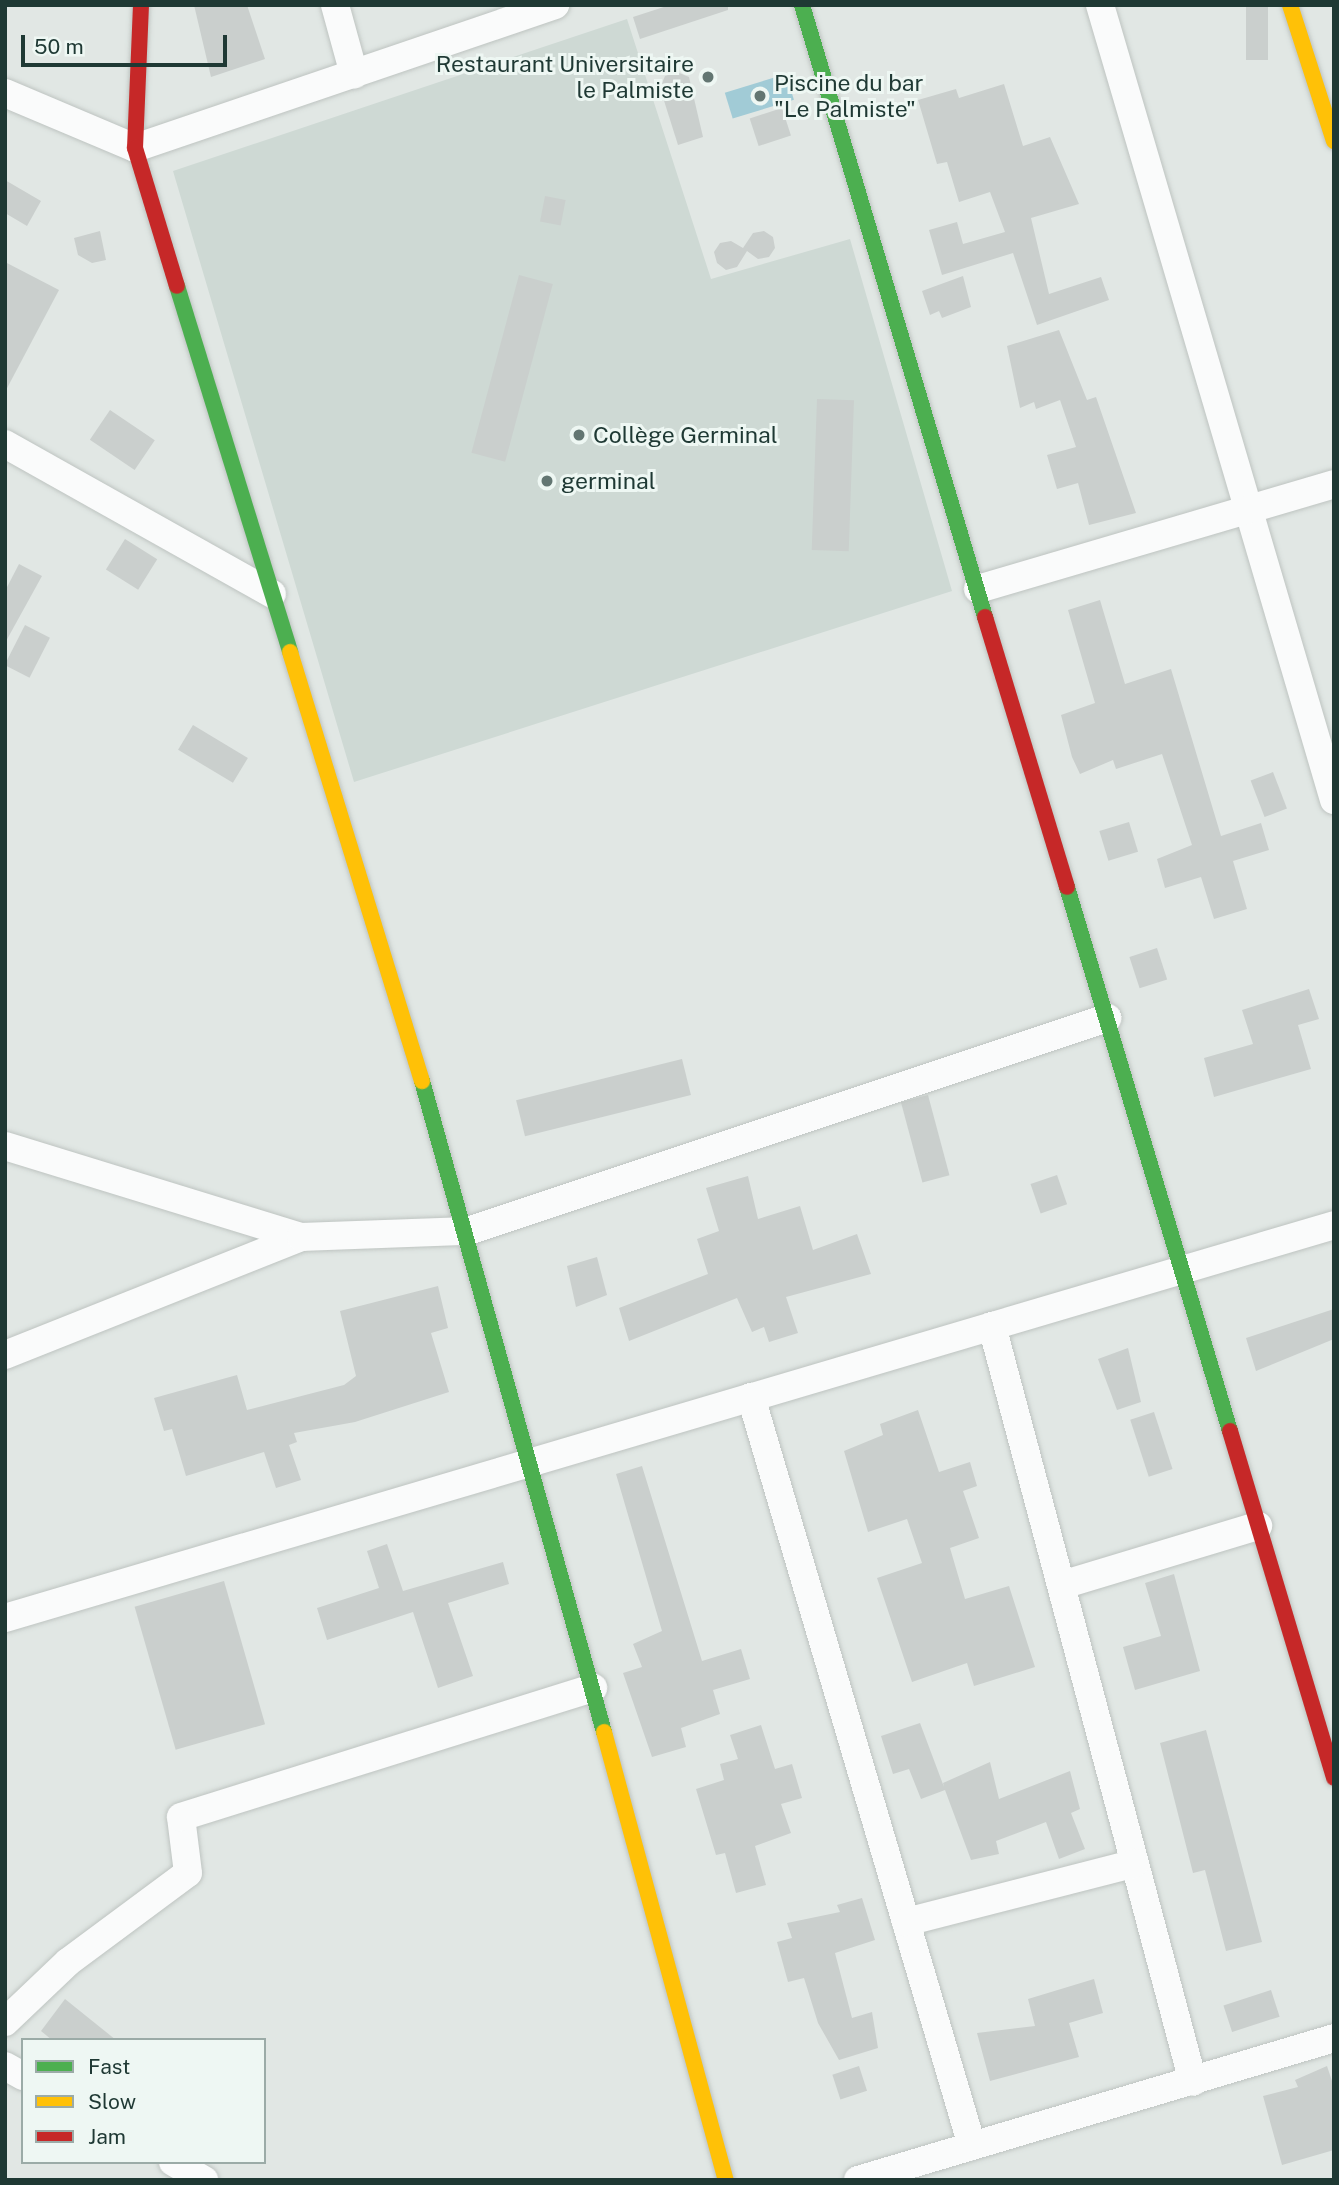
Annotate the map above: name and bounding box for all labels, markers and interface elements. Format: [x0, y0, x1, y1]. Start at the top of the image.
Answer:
scale bar [24, 21, 231, 65]
text: 50 m [34, 34, 84, 59]
place label: Restaurant Universitaire le Palmiste [436, 50, 694, 104]
marker: Restaurant Universitaire le Palmiste [700, 69, 716, 85]
place label: Piscine du bar "Le Palmiste" [774, 69, 924, 123]
marker: Piscine du bar "Le Palmiste" [752, 88, 768, 104]
place label: Collège Germinal [593, 421, 778, 449]
marker: Collège Germinal [571, 427, 587, 443]
place label: germinal [561, 467, 656, 495]
marker: germinal [539, 473, 555, 489]
legend [21, 2038, 266, 2164]
text: Fast [88, 2054, 130, 2079]
text: Slow [88, 2089, 136, 2114]
text: Jam [88, 2124, 126, 2149]

